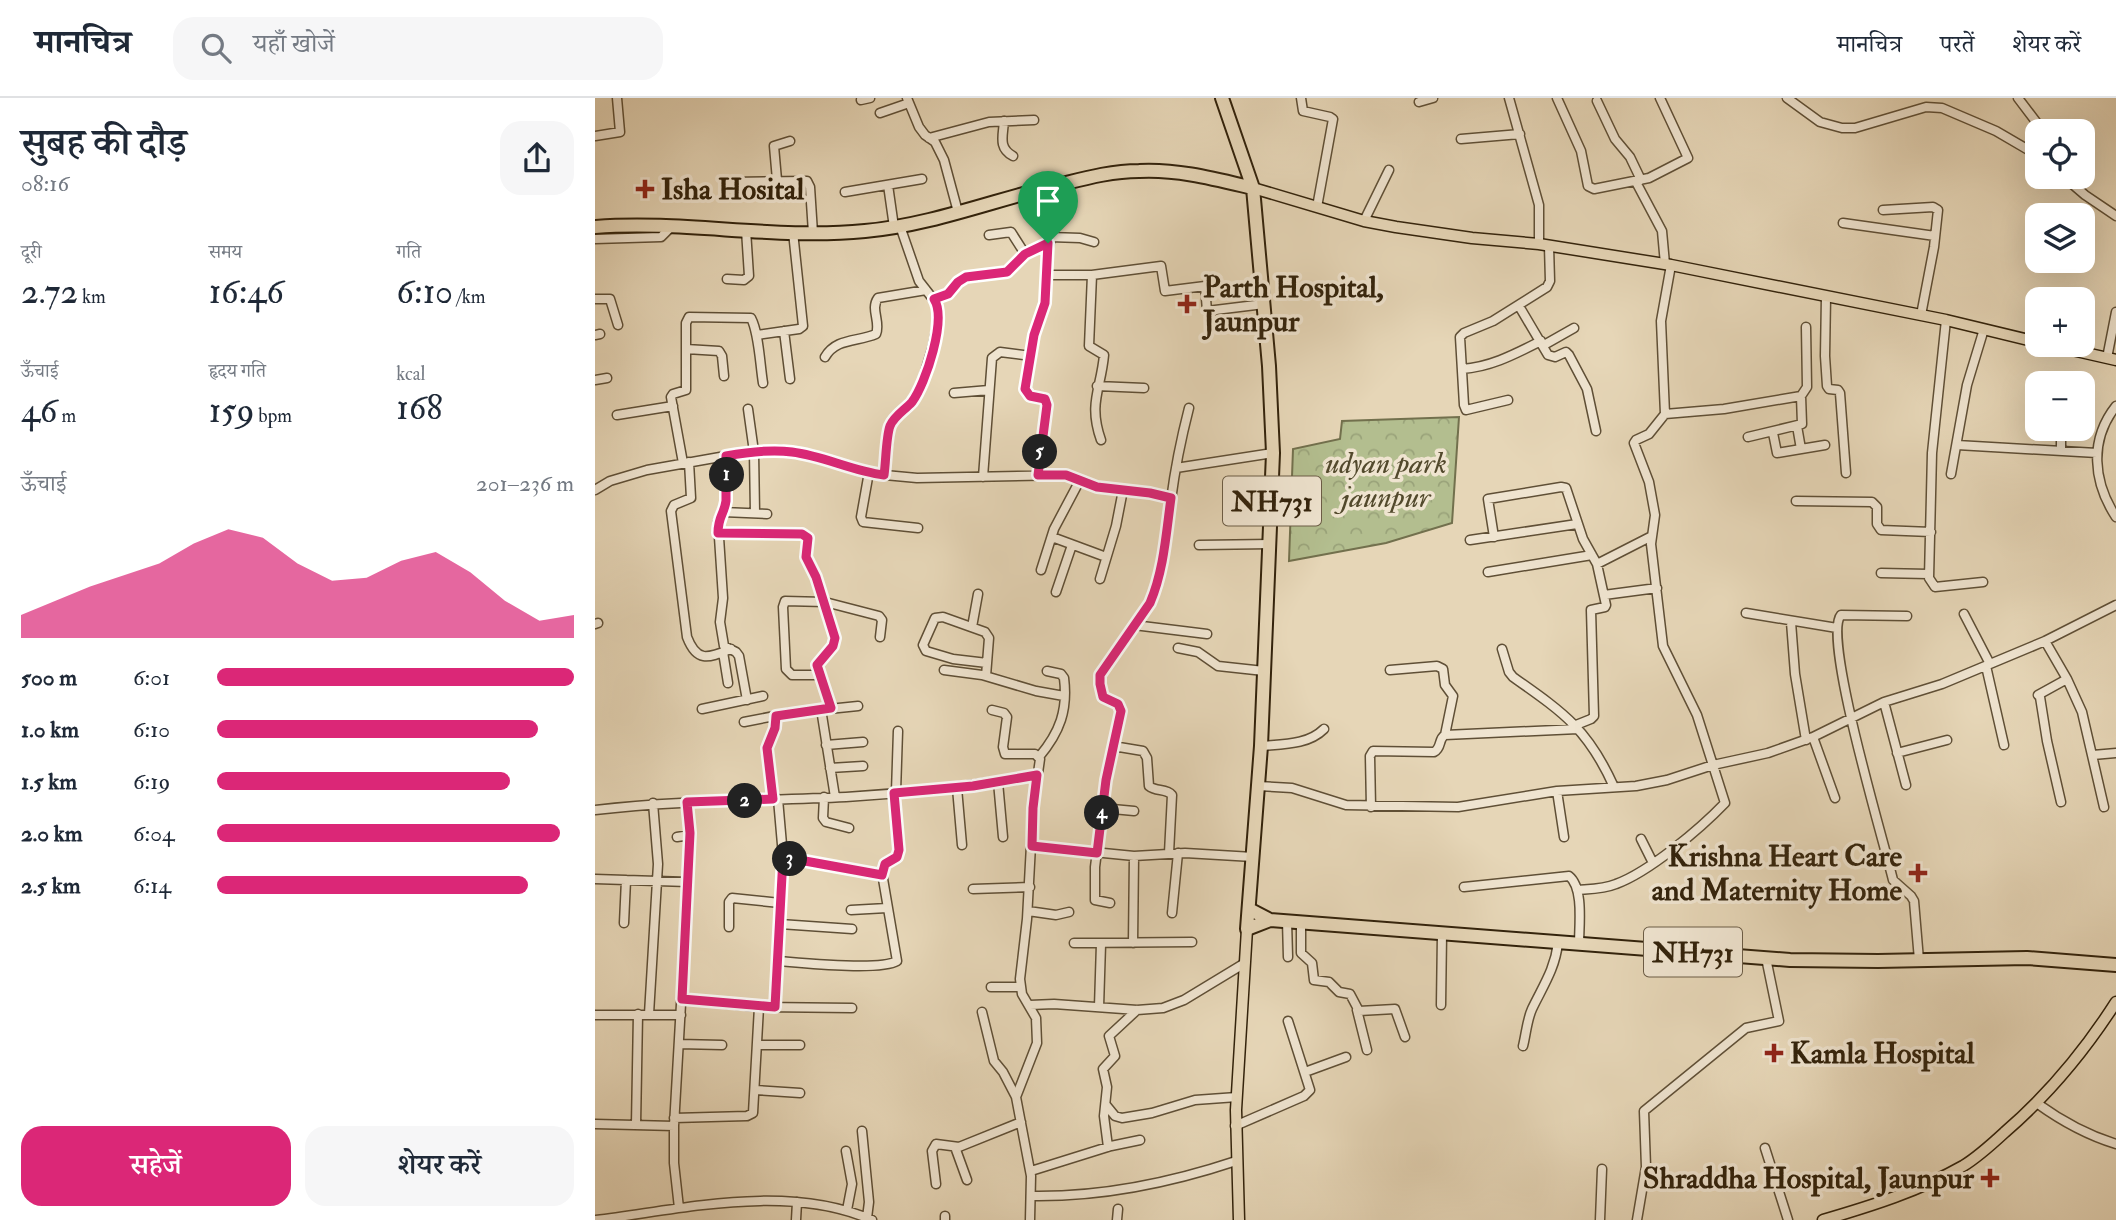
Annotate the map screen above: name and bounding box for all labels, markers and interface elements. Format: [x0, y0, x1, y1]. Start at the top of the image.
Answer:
search box [173, 17, 663, 80]
text: मानचित्र [35, 22, 131, 63]
text: यहाँ खोजें [253, 28, 335, 60]
icon: search [197, 29, 235, 67]
text: मानचित्र [1837, 29, 1902, 60]
text: परतें [1940, 29, 1974, 60]
text: शेयर करें [2012, 29, 2081, 60]
text: सुबह की दौड़ [21, 119, 187, 167]
map controls [2025, 119, 2095, 441]
button: locate [2025, 119, 2095, 189]
button: share [500, 121, 574, 195]
text: 08:16 [21, 169, 69, 198]
place label: Isha Hosital [661, 171, 804, 208]
pin [1018, 171, 1078, 243]
marker: Isha Hosital [635, 179, 655, 199]
icon: arrive [1029, 182, 1067, 220]
button: layers [2025, 203, 2095, 273]
text: दूरी [21, 240, 42, 264]
text: समय [209, 240, 242, 264]
text: गति [396, 240, 421, 264]
place label: Parth Hospital, Jaunpur [1201, 269, 1384, 340]
text: 2.72 [21, 270, 78, 314]
text: 16:46 [209, 270, 284, 314]
text: 6:10 [396, 270, 453, 314]
text: km [78, 285, 106, 309]
text: /km [453, 285, 486, 309]
button: + [2025, 287, 2095, 357]
marker: Parth Hospital, Jaunpur [1177, 294, 1197, 314]
text: ऊँचाई [21, 359, 58, 383]
text: हृदय गति [209, 359, 266, 383]
text: kcal [396, 362, 425, 386]
button: − [2025, 371, 2095, 441]
text: 168 [396, 386, 443, 430]
text: 46 [21, 389, 58, 433]
text: 159 [209, 389, 254, 433]
text: m [58, 404, 76, 428]
text: bpm [254, 404, 292, 428]
pin: 5 [1023, 434, 1057, 470]
text: 5 [1035, 439, 1044, 463]
park label: udyan park jaunpur [1325, 445, 1447, 516]
pin: 1 [709, 458, 745, 492]
text: 1 [723, 462, 730, 486]
text: ऊँचाई [21, 469, 66, 498]
text: 201–236 m [476, 469, 574, 498]
road number: NH731 [1223, 476, 1321, 526]
text: 500 m [21, 663, 77, 692]
text: 6:01 [133, 663, 170, 692]
text: 1.0 km [21, 715, 79, 744]
text: 6:10 [133, 715, 170, 744]
text: 1.5 km [21, 767, 77, 796]
text: 6:19 [133, 767, 170, 796]
pin: 2 [727, 784, 763, 818]
text: 2 [740, 788, 749, 812]
pin: 4 [1085, 796, 1119, 830]
text: 4 [1096, 800, 1107, 824]
text: 2.0 km [21, 819, 83, 848]
text: 6:04 [133, 819, 174, 848]
place label: Krishna Heart Care and Maternity Home [1652, 838, 1902, 909]
pin: 3 [773, 842, 807, 876]
text: 3 [786, 846, 793, 870]
marker: Krishna Heart Care and Maternity Home [1908, 863, 1928, 883]
text: 2.5 km [21, 871, 81, 900]
text: 6:14 [133, 871, 171, 900]
road number: NH731 [1644, 928, 1742, 976]
place label: Kamla Hospital [1790, 1035, 1975, 1072]
marker: Kamla Hospital [1764, 1043, 1784, 1063]
button: सहेजें [21, 1126, 291, 1206]
button: शेयर करें [305, 1126, 574, 1206]
place label: Shraddha Hospital, Jaunpur [1643, 1160, 1975, 1197]
marker: Shraddha Hospital, Jaunpur [1980, 1168, 2000, 1188]

